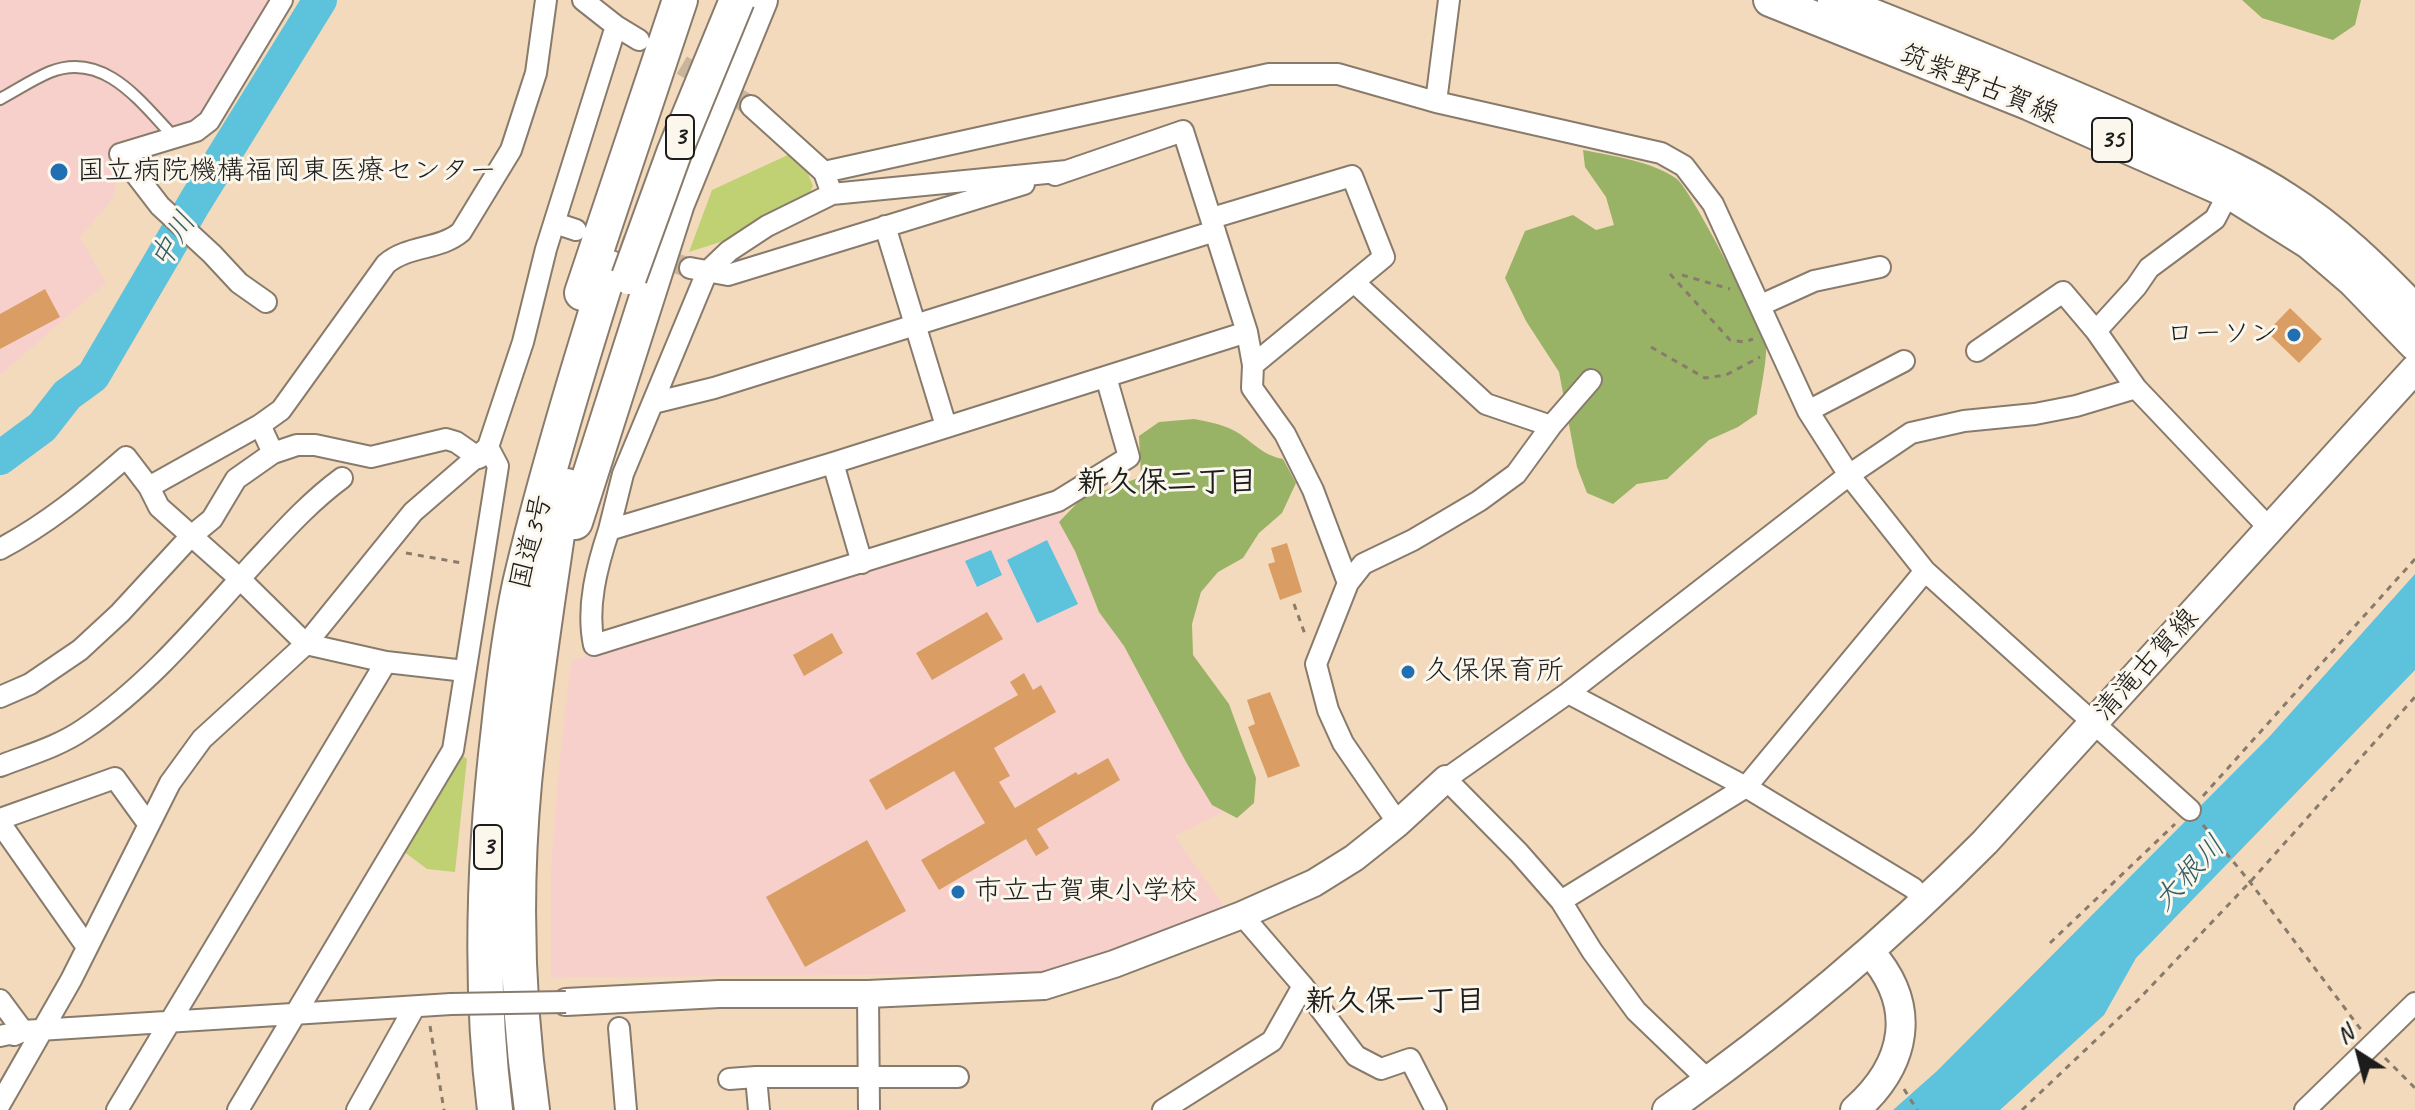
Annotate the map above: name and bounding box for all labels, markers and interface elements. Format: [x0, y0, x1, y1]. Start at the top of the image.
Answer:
street label: 筑紫野古賀線 [1895, 38, 2063, 132]
road number: 3 [666, 115, 694, 159]
road number: 35 [2092, 118, 2132, 162]
place label: 国立病院機構福岡東医療センター [77, 155, 497, 189]
marker: 国立病院機構福岡東医療センター [48, 161, 70, 183]
water label: 中川 [143, 206, 205, 276]
place label: ローソン [2166, 318, 2278, 352]
marker: ローソン [2285, 326, 2303, 344]
district label: 新久保二丁目 [1077, 465, 1257, 501]
street label: 国道3号 [504, 491, 560, 593]
street label: 清滝古賀線 [2088, 602, 2206, 728]
place label: 久保保育所 [1424, 655, 1564, 689]
marker: 久保保育所 [1399, 663, 1417, 681]
road number: 3 [474, 825, 502, 869]
water label: 大根川 [2146, 829, 2234, 919]
place label: 市立古賀東小学校 [974, 875, 1198, 909]
marker: 市立古賀東小学校 [949, 883, 967, 901]
district label: 新久保一丁目 [1305, 984, 1485, 1020]
north arrow [2319, 1014, 2399, 1094]
text: N [2331, 1019, 2359, 1050]

